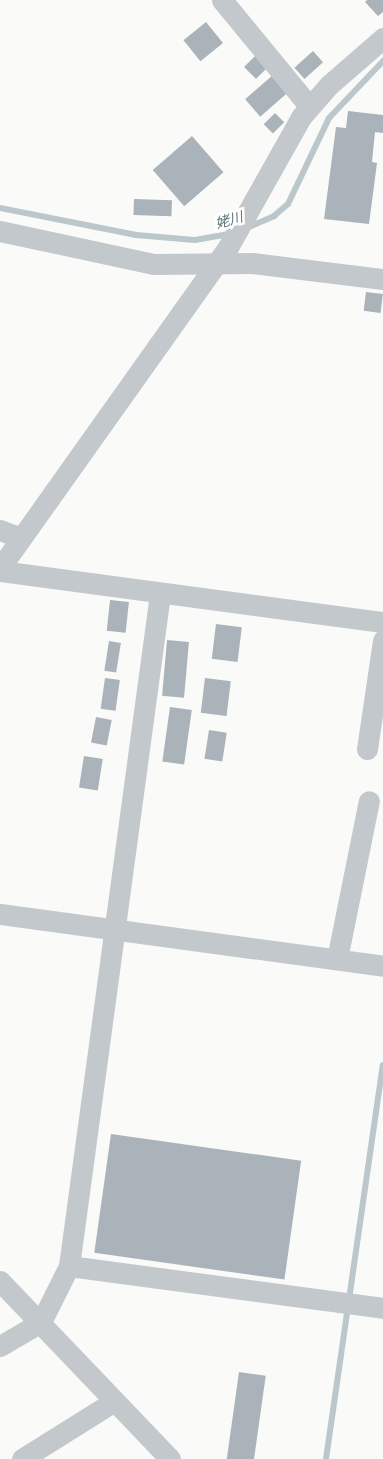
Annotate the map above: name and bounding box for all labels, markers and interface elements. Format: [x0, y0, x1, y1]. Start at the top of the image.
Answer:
water label: 姥川 [213, 208, 245, 232]

